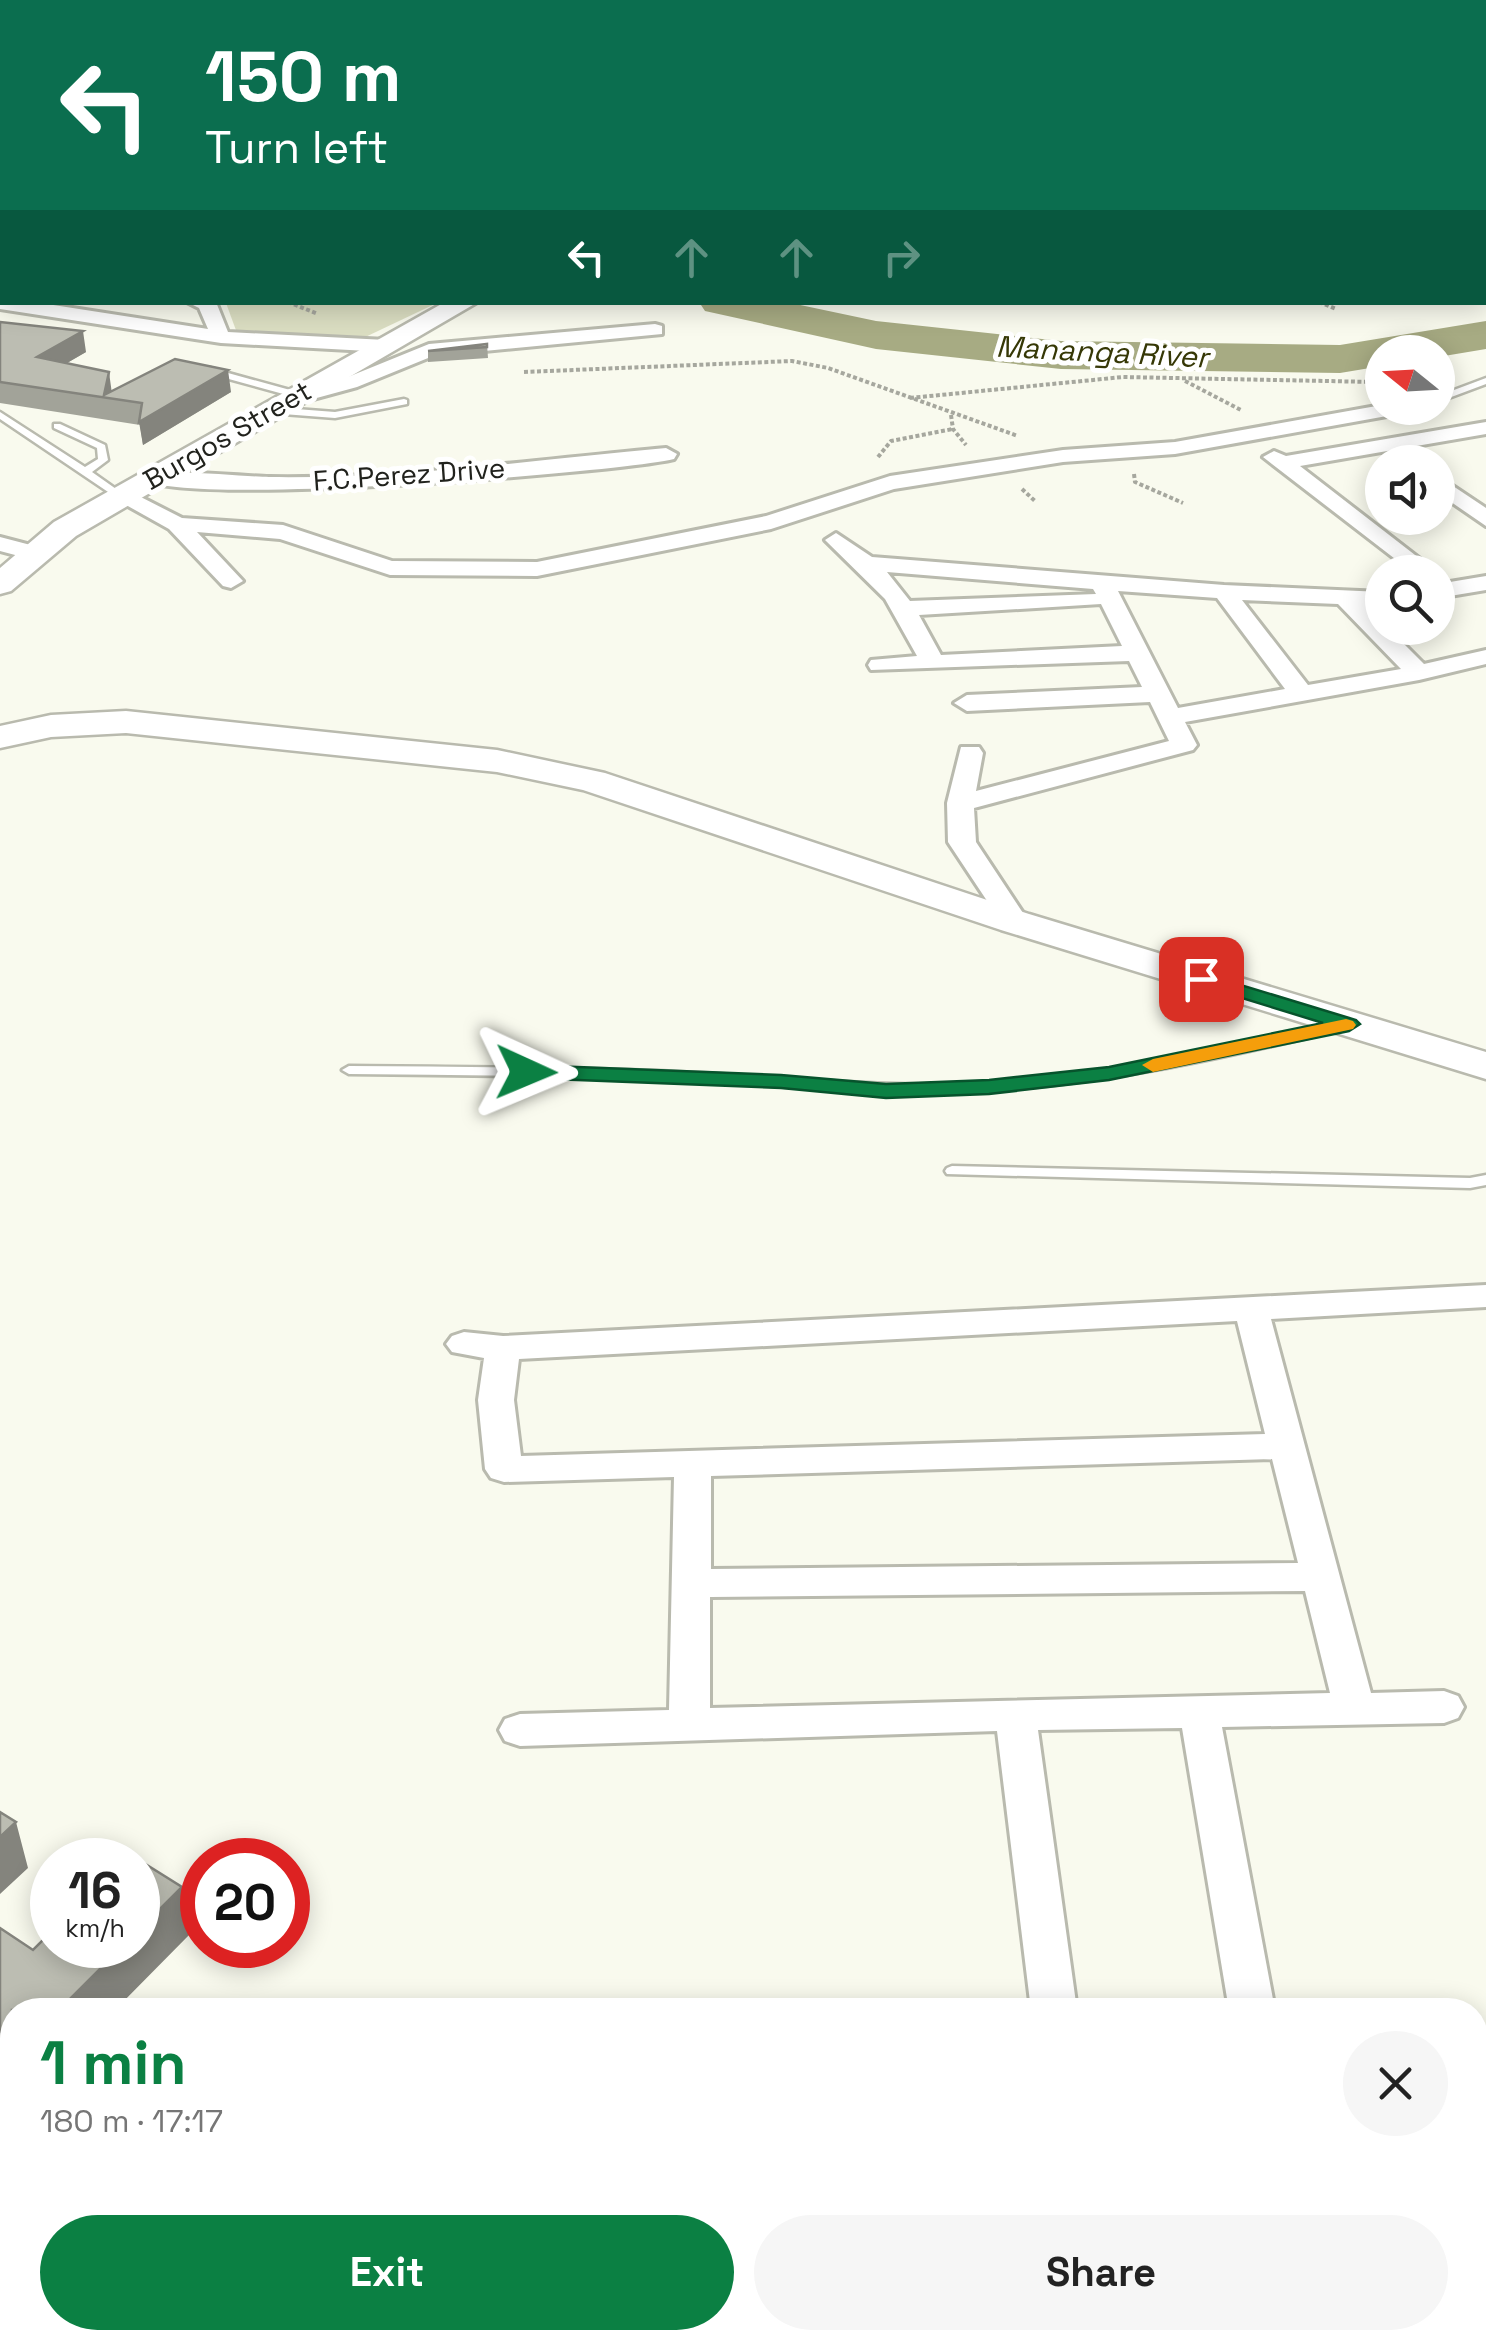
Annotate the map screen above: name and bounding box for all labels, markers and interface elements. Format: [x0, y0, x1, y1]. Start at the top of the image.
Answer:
text: 150 m [205, 32, 402, 121]
icon: left [40, 40, 170, 170]
text: Turn left [205, 119, 388, 176]
icon: left [559, 230, 614, 285]
icon: ahead [664, 230, 719, 285]
icon: ahead [769, 230, 824, 285]
icon: right [874, 230, 929, 285]
water label: Mananga River [995, 326, 1212, 377]
north arrow [1365, 335, 1455, 425]
map controls [1365, 335, 1455, 645]
street label: Burgos Street [136, 372, 318, 498]
button: sound [1365, 445, 1455, 535]
street label: F.C.Perez Drive [312, 449, 506, 499]
button: search [1365, 555, 1455, 645]
pin [1159, 937, 1244, 1022]
icon: arrive [1174, 952, 1229, 1007]
position arrow [474, 1020, 578, 1124]
speed limit sign: 20 [180, 1838, 310, 1968]
text: 16 [68, 1859, 122, 1923]
text: km/h [65, 1912, 125, 1944]
text: 1 min [40, 2025, 187, 2102]
button: close [1343, 2031, 1448, 2136]
text: 180 m · 17:17 [40, 2101, 223, 2141]
button: Exit [40, 2215, 734, 2330]
button: Share [754, 2215, 1448, 2330]

